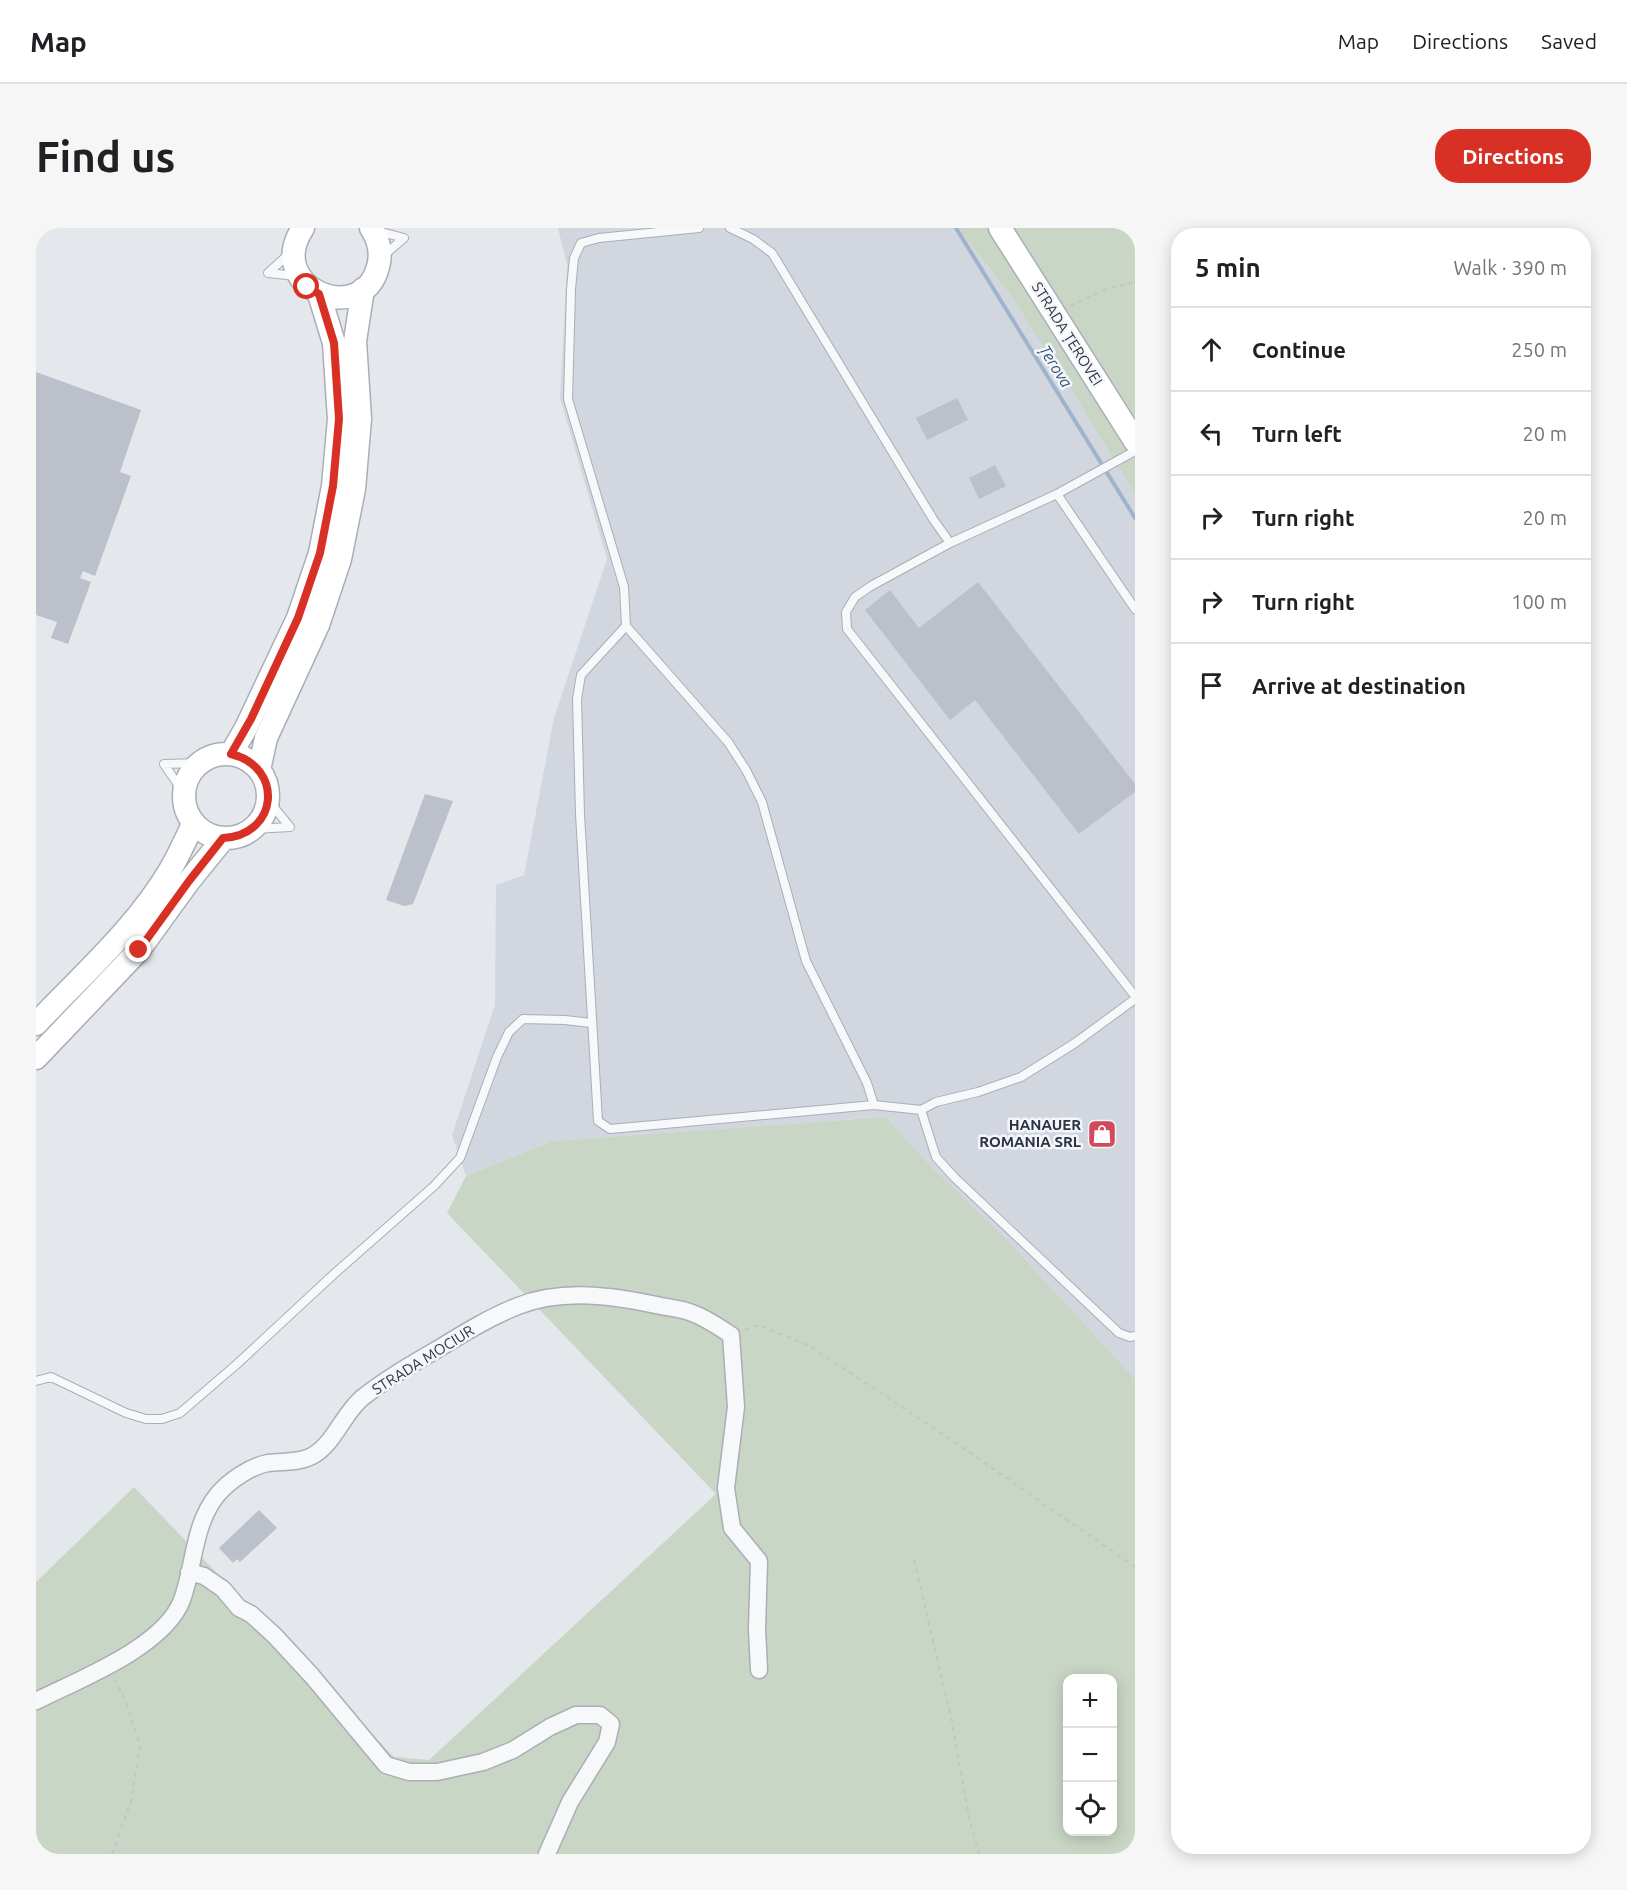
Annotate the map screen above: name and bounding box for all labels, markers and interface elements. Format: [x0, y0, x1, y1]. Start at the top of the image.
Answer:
text: Map [30, 26, 87, 57]
text: Map [1338, 29, 1379, 53]
text: Directions [1412, 29, 1508, 53]
text: Saved [1541, 29, 1597, 53]
button: Directions [1435, 129, 1591, 183]
text: Find us [36, 133, 175, 180]
text: 5 min [1195, 253, 1261, 282]
text: Walk · 390 m [1454, 256, 1567, 279]
route start [293, 273, 319, 299]
street label: STRADA ȚEROVEI [1029, 279, 1106, 389]
icon: ahead [1195, 333, 1228, 366]
text: Continue [1252, 337, 1346, 362]
text: 250 m [1511, 338, 1567, 361]
water label: Țerova [1036, 341, 1076, 391]
icon: left [1195, 417, 1228, 450]
text: Turn left [1252, 421, 1342, 446]
text: 20 m [1523, 422, 1567, 445]
icon: right [1195, 501, 1228, 534]
text: Turn right [1252, 505, 1354, 530]
text: 20 m [1523, 506, 1567, 529]
icon: right [1195, 585, 1228, 618]
text: Turn right [1252, 589, 1354, 614]
text: 100 m [1511, 590, 1567, 613]
icon: arrive [1195, 669, 1228, 702]
text: Arrive at destination [1252, 673, 1466, 698]
route end [125, 936, 151, 962]
place label: HANAUER ROMANIA SRL [979, 1116, 1081, 1150]
shop icon: HANAUER ROMANIA SRL [1086, 1118, 1118, 1150]
street label: STRADA MOCIUR [369, 1321, 477, 1398]
map controls [1063, 1674, 1117, 1836]
button: + [1063, 1674, 1117, 1728]
button: − [1063, 1728, 1117, 1782]
button: locate [1063, 1782, 1117, 1836]

